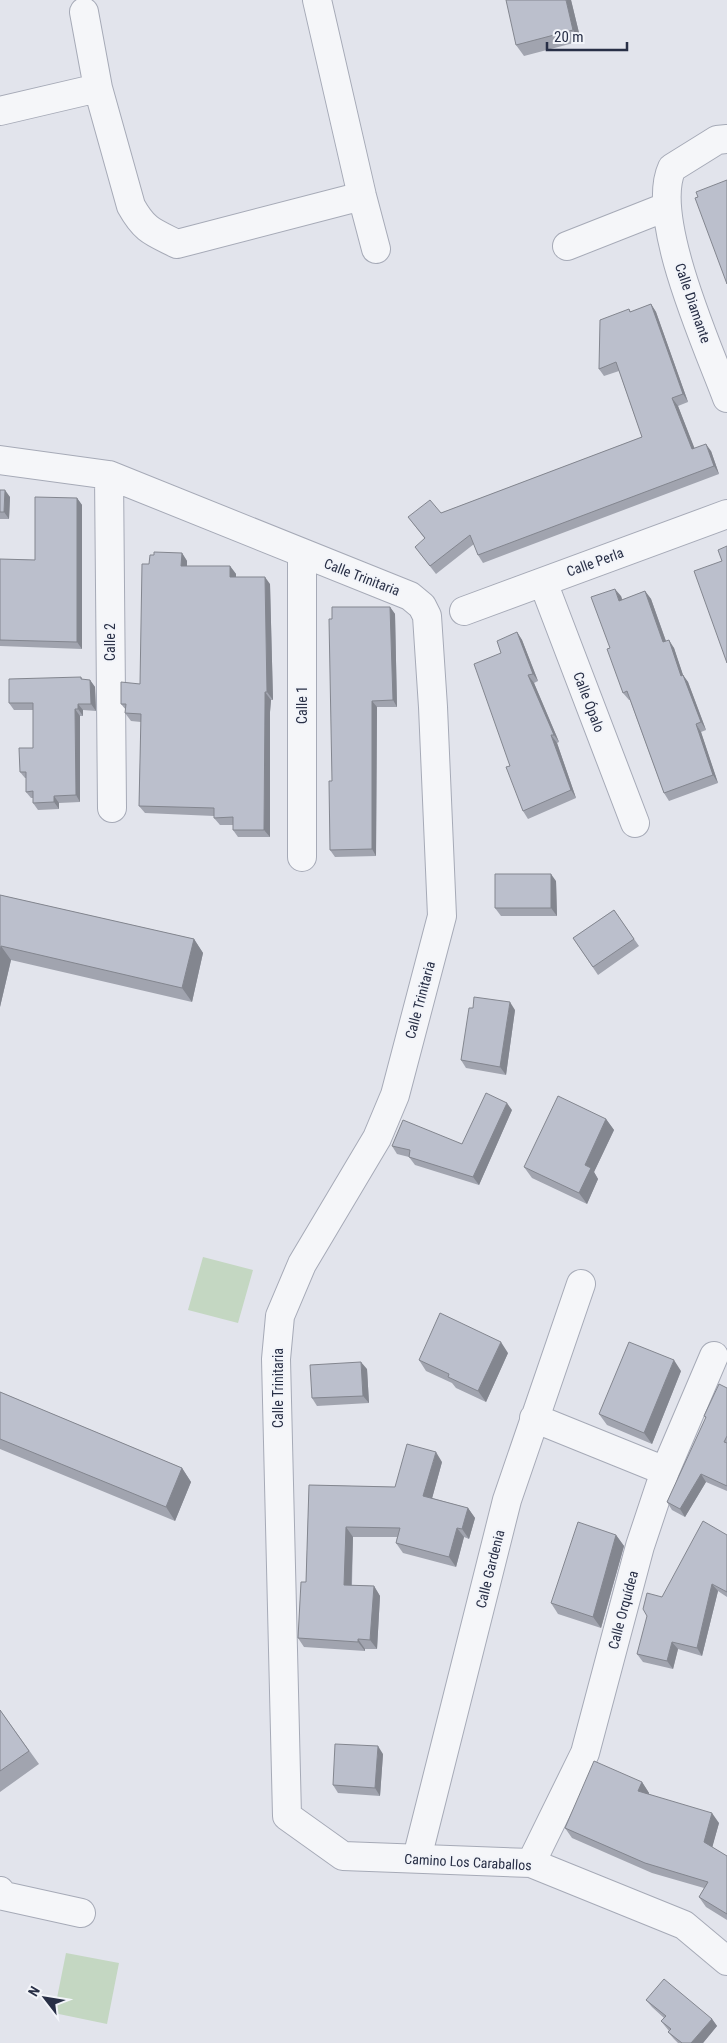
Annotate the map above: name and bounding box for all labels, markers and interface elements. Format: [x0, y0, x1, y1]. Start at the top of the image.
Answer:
scale bar [547, 20, 627, 52]
text: 20 m [554, 28, 584, 46]
street label: Calle Diamante [672, 261, 714, 345]
street label: Calle Perla [564, 544, 626, 580]
street label: Calle Trinitaria [322, 555, 402, 599]
street label: Calle 2 [102, 623, 118, 661]
street label: Calle Ópalo [570, 669, 609, 734]
street label: Calle 1 [294, 686, 310, 724]
street label: Calle Trinitaria [402, 959, 438, 1041]
street label: Calle Trinitaria [270, 1348, 286, 1428]
street label: Calle Gardenia [473, 1528, 507, 1610]
street label: Calle Orquídea [605, 1569, 641, 1651]
street label: Camino Los Caraballos [404, 1851, 532, 1873]
north arrow [20, 1973, 70, 2023]
text: N [25, 1984, 43, 1999]

